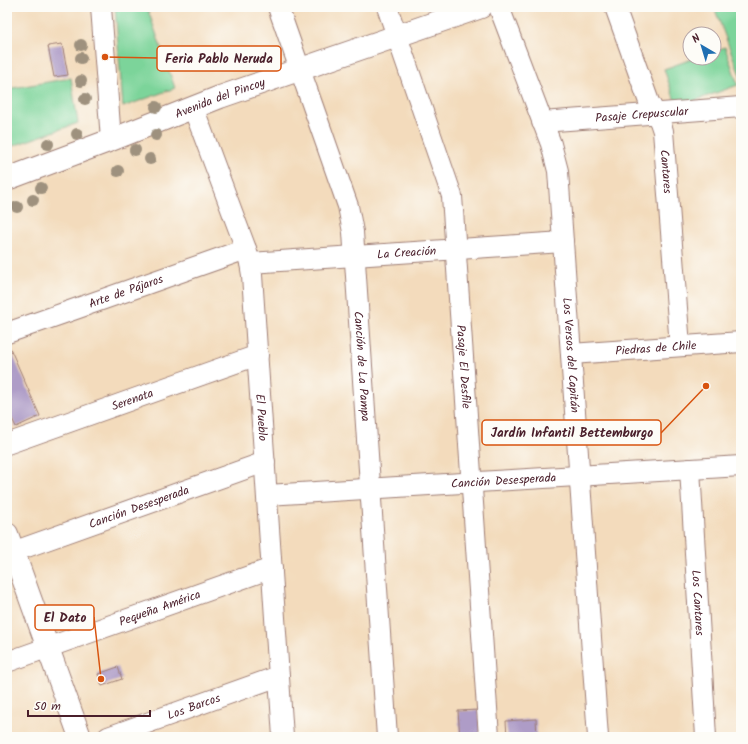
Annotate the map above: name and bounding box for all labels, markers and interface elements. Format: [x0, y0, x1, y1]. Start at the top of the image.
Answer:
north arrow [682, 26, 722, 66]
text: N [688, 30, 705, 48]
callout: Feria Pablo Neruda [157, 46, 281, 71]
text: Feria Pablo Neruda [165, 49, 273, 70]
street label: Avenida del Pincoy [172, 73, 268, 124]
street label: Pasaje Crepuscular [595, 102, 690, 128]
street label: Cantares [655, 149, 677, 194]
street label: La Creación [376, 242, 437, 264]
street label: Arte de Pájaros [86, 270, 166, 314]
street label: Los Versos del Capitán [557, 297, 584, 413]
street label: Canción de La Pampa [348, 311, 375, 422]
street label: Pasaje El Desfile [451, 324, 476, 410]
street label: Piedras de Chile [615, 336, 698, 361]
street label: Serenata [109, 384, 157, 416]
street label: El Pueblo [250, 393, 272, 442]
callout: Jardín Infantil Bettemburgo [482, 420, 661, 445]
text: Jardín Infantil Bettemburgo [491, 423, 653, 444]
street label: Canción Desesperada [450, 468, 557, 494]
street label: Canción Desesperada [86, 481, 192, 534]
street label: Los Cantares [686, 569, 709, 636]
street label: Pequeña América [116, 585, 204, 632]
callout: El Dato [35, 605, 94, 630]
text: El Dato [44, 608, 86, 629]
street label: Los Barcos [165, 689, 223, 725]
scale bar [28, 692, 150, 718]
text: 50 m [34, 697, 61, 716]

